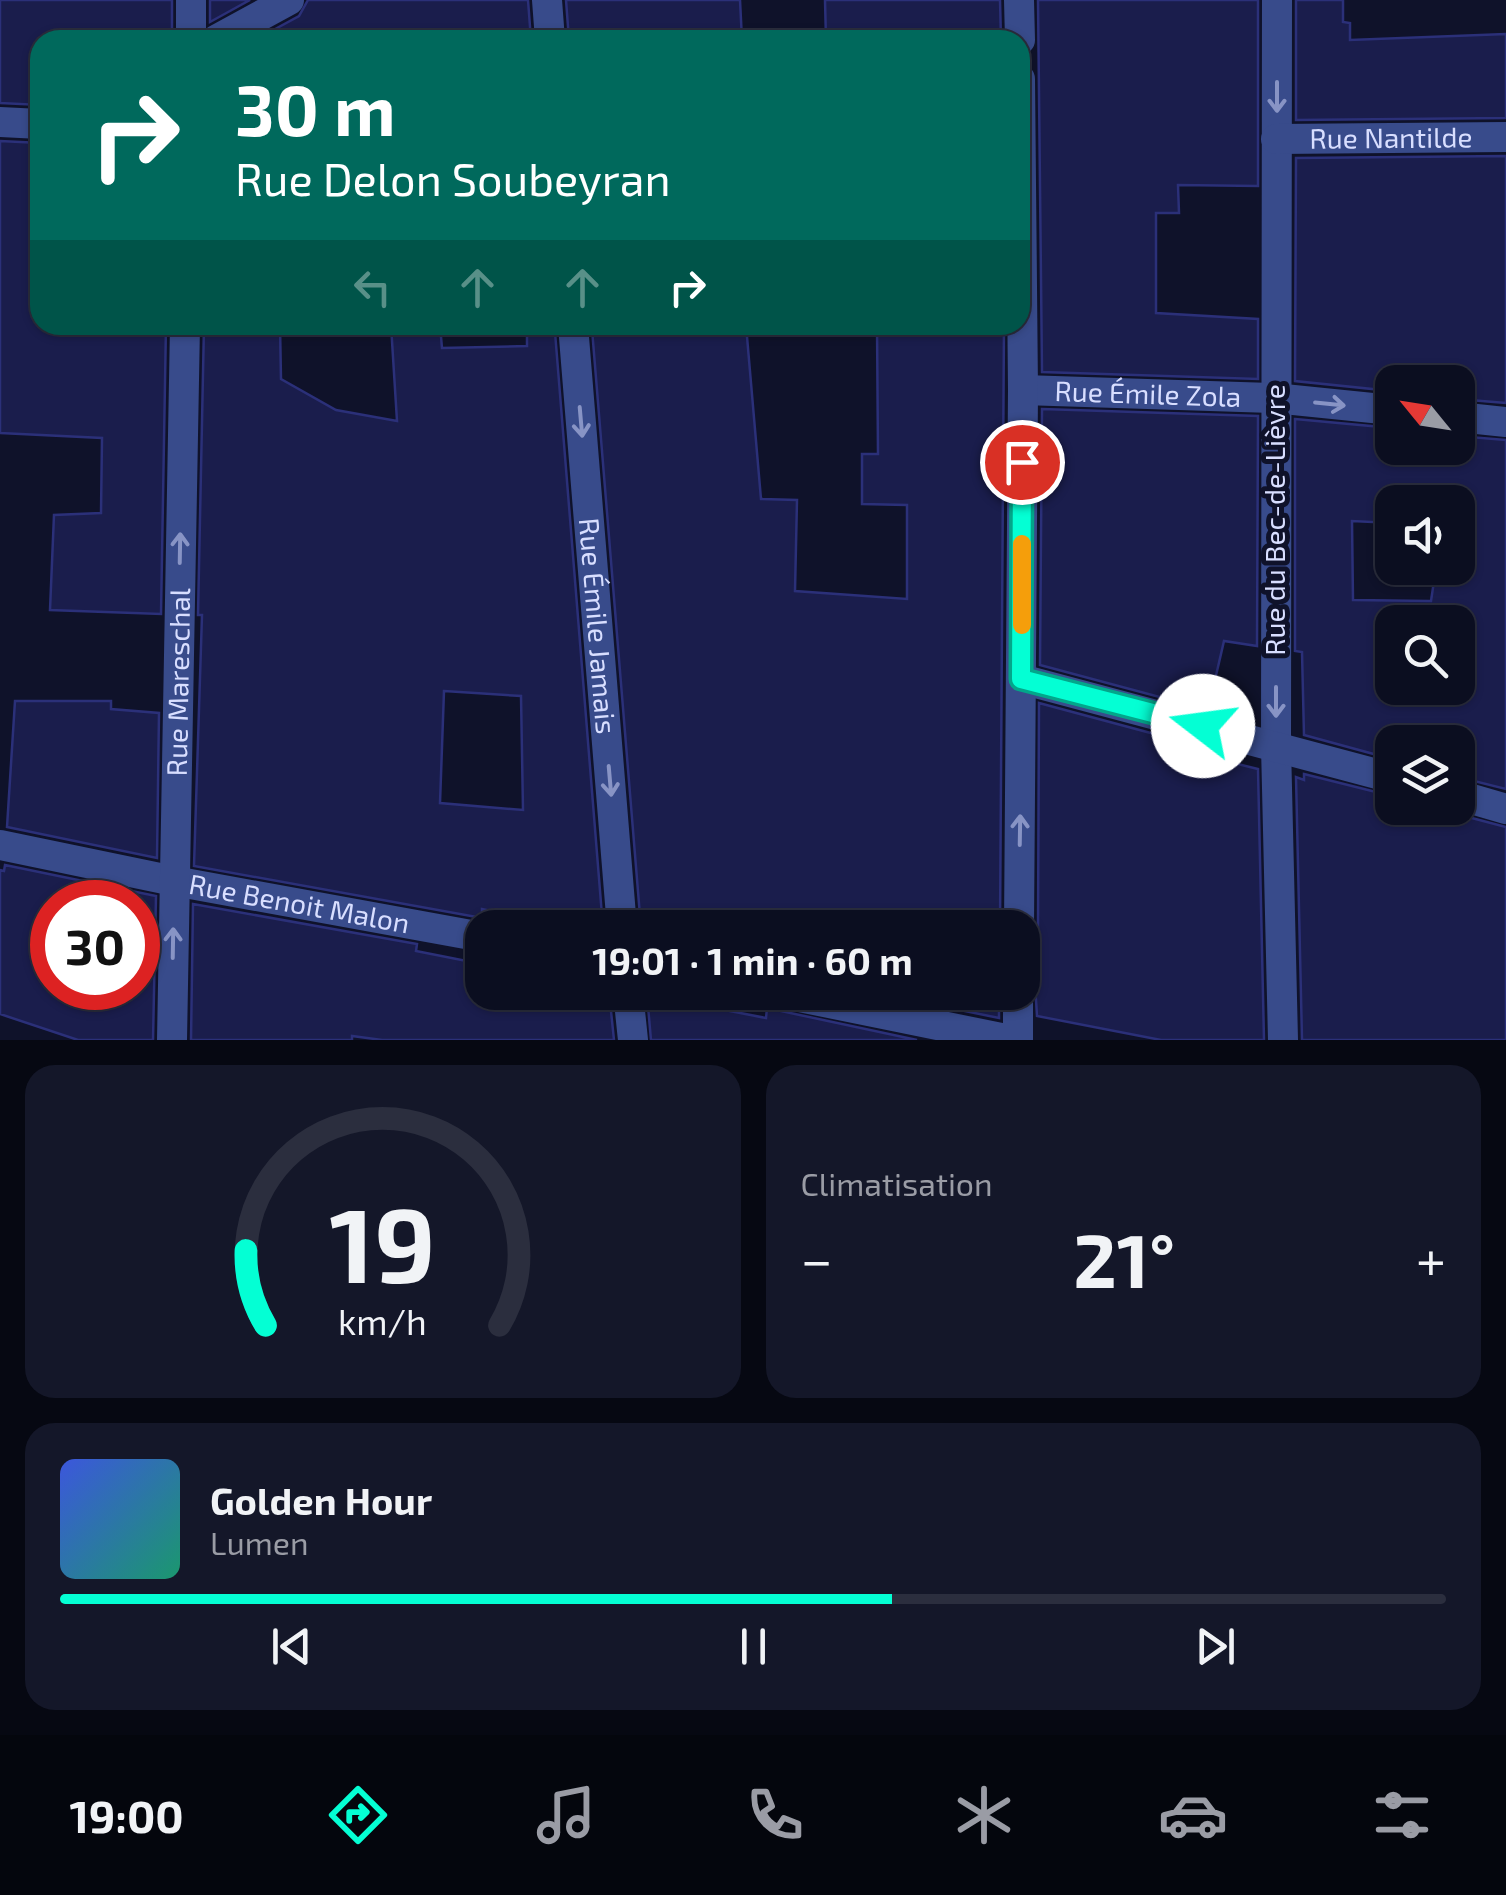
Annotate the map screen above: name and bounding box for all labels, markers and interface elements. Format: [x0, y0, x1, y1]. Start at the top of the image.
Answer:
text: 30 m [235, 66, 396, 150]
icon: right [70, 70, 200, 200]
one-way arrow [1268, 80, 1286, 113]
street label: Rue Nantilde [1309, 119, 1473, 155]
text: Rue Delon Soubeyran [235, 151, 671, 205]
icon: left [345, 260, 400, 315]
icon: ahead [450, 260, 505, 315]
icon: ahead [555, 260, 610, 315]
icon: right [660, 260, 715, 315]
north arrow [1375, 365, 1475, 465]
map controls [1375, 365, 1475, 825]
street label: Rue Émile Zola [1054, 373, 1242, 413]
street label: Rue du Bec-de-Lièvre [1257, 384, 1291, 656]
one-way arrow [1314, 395, 1346, 414]
one-way arrow [572, 406, 591, 438]
pin [980, 420, 1065, 505]
icon: arrive [995, 435, 1050, 490]
button: sound [1375, 485, 1475, 585]
street label: Rue Émile Jamais [573, 516, 624, 735]
one-way arrow [171, 532, 190, 564]
street label: Rue Mareschal [159, 587, 196, 777]
button: search [1375, 605, 1475, 705]
position arrow [1151, 674, 1255, 778]
one-way arrow [1266, 686, 1286, 718]
button: layers [1375, 725, 1475, 825]
one-way arrow [601, 764, 620, 797]
one-way arrow [1010, 815, 1029, 847]
street label: Rue Benoit Malon [186, 866, 412, 940]
speed limit sign: 30 [30, 880, 160, 1010]
one-way arrow [164, 927, 182, 960]
text: 19:01 · 1 min · 60 m [592, 937, 913, 983]
text: Climatisation [801, 1164, 993, 1202]
text: 19 [330, 1179, 436, 1304]
text: 21° [1073, 1213, 1175, 1303]
text: − [801, 1225, 833, 1291]
text: + [1416, 1225, 1446, 1291]
text: km/h [338, 1299, 427, 1342]
text: Golden Hour [210, 1477, 432, 1523]
text: Lumen [210, 1523, 309, 1561]
icon: previous [264, 1619, 319, 1674]
icon: pause [726, 1619, 781, 1674]
icon: next [1188, 1619, 1243, 1674]
icon: directions [323, 1780, 393, 1850]
icon: music [531, 1780, 601, 1850]
icon: phone [740, 1780, 810, 1850]
icon: climate [949, 1780, 1019, 1850]
icon: car [1158, 1780, 1228, 1850]
icon: filters [1367, 1780, 1437, 1850]
text: 19:00 [69, 1788, 184, 1842]

